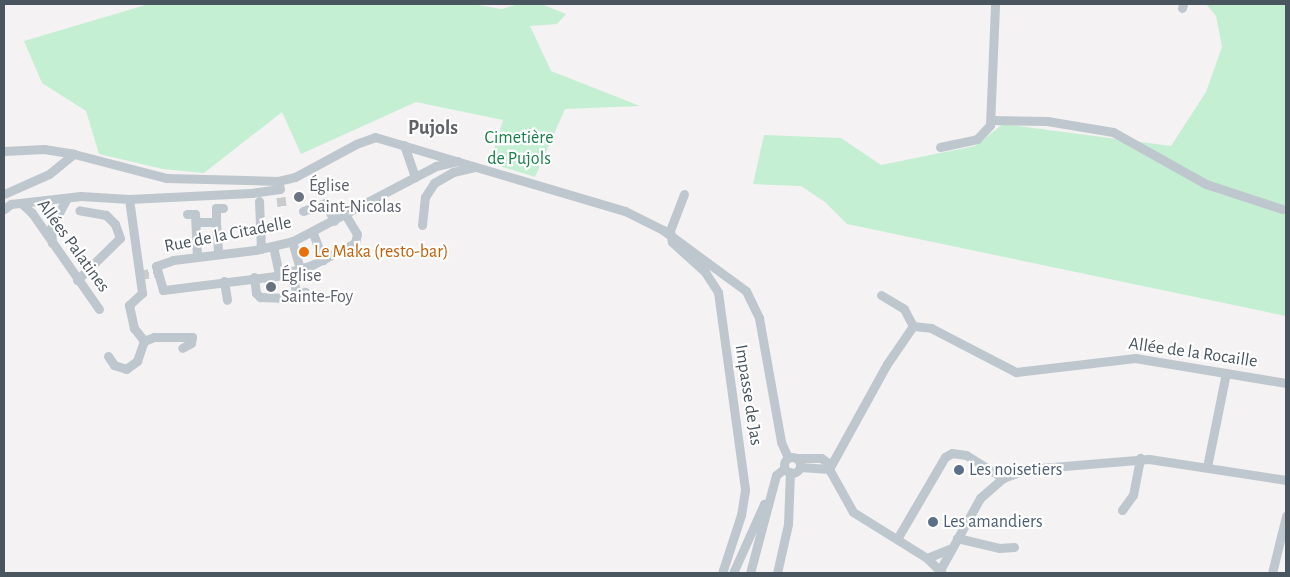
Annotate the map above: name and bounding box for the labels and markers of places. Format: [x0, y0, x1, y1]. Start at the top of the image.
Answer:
place label: Église Saint-Nicolas [309, 176, 401, 218]
marker: Église Saint-Nicolas [293, 191, 305, 203]
place label: Le Maka (resto-bar) [314, 241, 448, 263]
marker: Le Maka (resto-bar) [298, 246, 310, 258]
place label: Église Sainte-Foy [281, 266, 353, 308]
marker: Église Sainte-Foy [265, 281, 277, 293]
place label: Les noisetiers [969, 459, 1062, 481]
marker: Les noisetiers [953, 464, 965, 476]
place label: Les amandiers [943, 511, 1043, 533]
marker: Les amandiers [927, 516, 939, 528]

